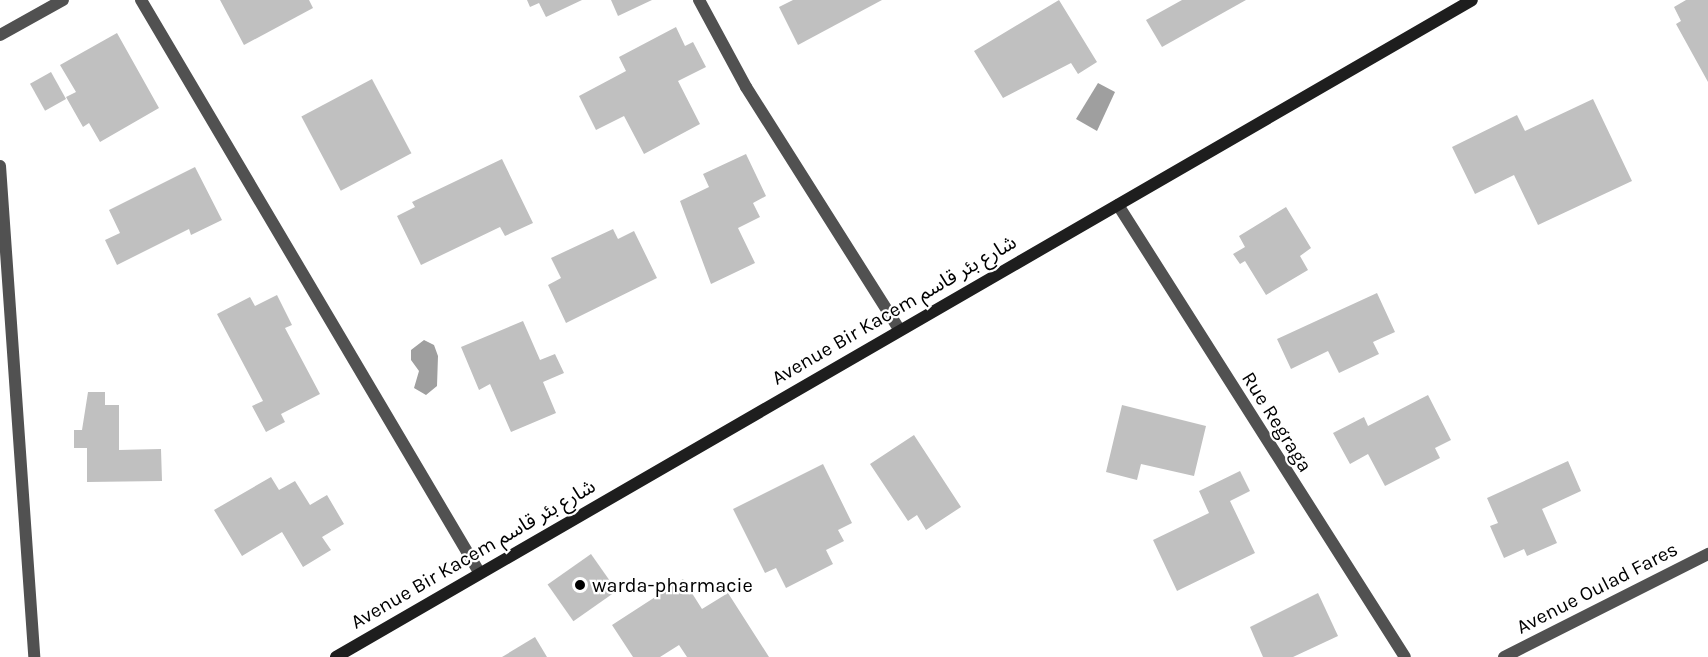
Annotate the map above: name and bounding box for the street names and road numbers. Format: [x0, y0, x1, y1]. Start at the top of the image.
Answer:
street label: Avenue Bir Kacem شارع بئر قاسم [767, 230, 1021, 390]
street label: Rue Regraga [1237, 367, 1317, 477]
street label: Avenue Bir Kacem شارع بئر قاسم [346, 474, 600, 634]
street label: Avenue Oulad Fares [1512, 537, 1682, 639]

